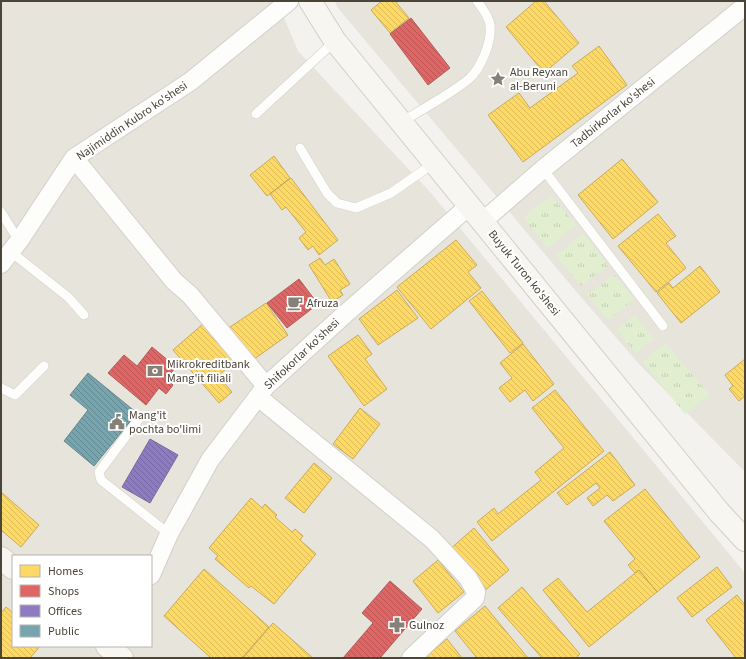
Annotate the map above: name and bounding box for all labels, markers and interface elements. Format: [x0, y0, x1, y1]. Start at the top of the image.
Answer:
place label: Abu Reyxan al-Beruni [510, 64, 568, 95]
place icon: Abu Reyxan al-Beruni [489, 70, 507, 88]
street label: Tadbirkorlar ko'shesi [567, 74, 659, 152]
street label: Najimiddin Kubro ko'shesi [73, 77, 191, 165]
street label: Buyuk Turon ko'shesi [484, 226, 564, 320]
cafe icon: Afruza [286, 294, 304, 312]
place label: Afruza [307, 295, 338, 312]
street label: Shifokorlar ko'shesi [260, 314, 344, 394]
place label: Mikrokreditbank Mang'it filiali [167, 356, 250, 387]
bank icon: Mikrokreditbank Mang'it filiali [146, 362, 164, 380]
place label: Mang'it pochta bo'limi [129, 407, 201, 438]
public building icon: Mang'it pochta bo'limi [108, 413, 126, 431]
legend [12, 555, 152, 647]
text: Homes [48, 563, 83, 580]
text: Shops [48, 583, 79, 600]
text: Offices [48, 603, 82, 620]
pharmacy icon: Gulnoz [388, 616, 406, 634]
place label: Gulnoz [409, 617, 444, 634]
text: Public [48, 623, 80, 640]

